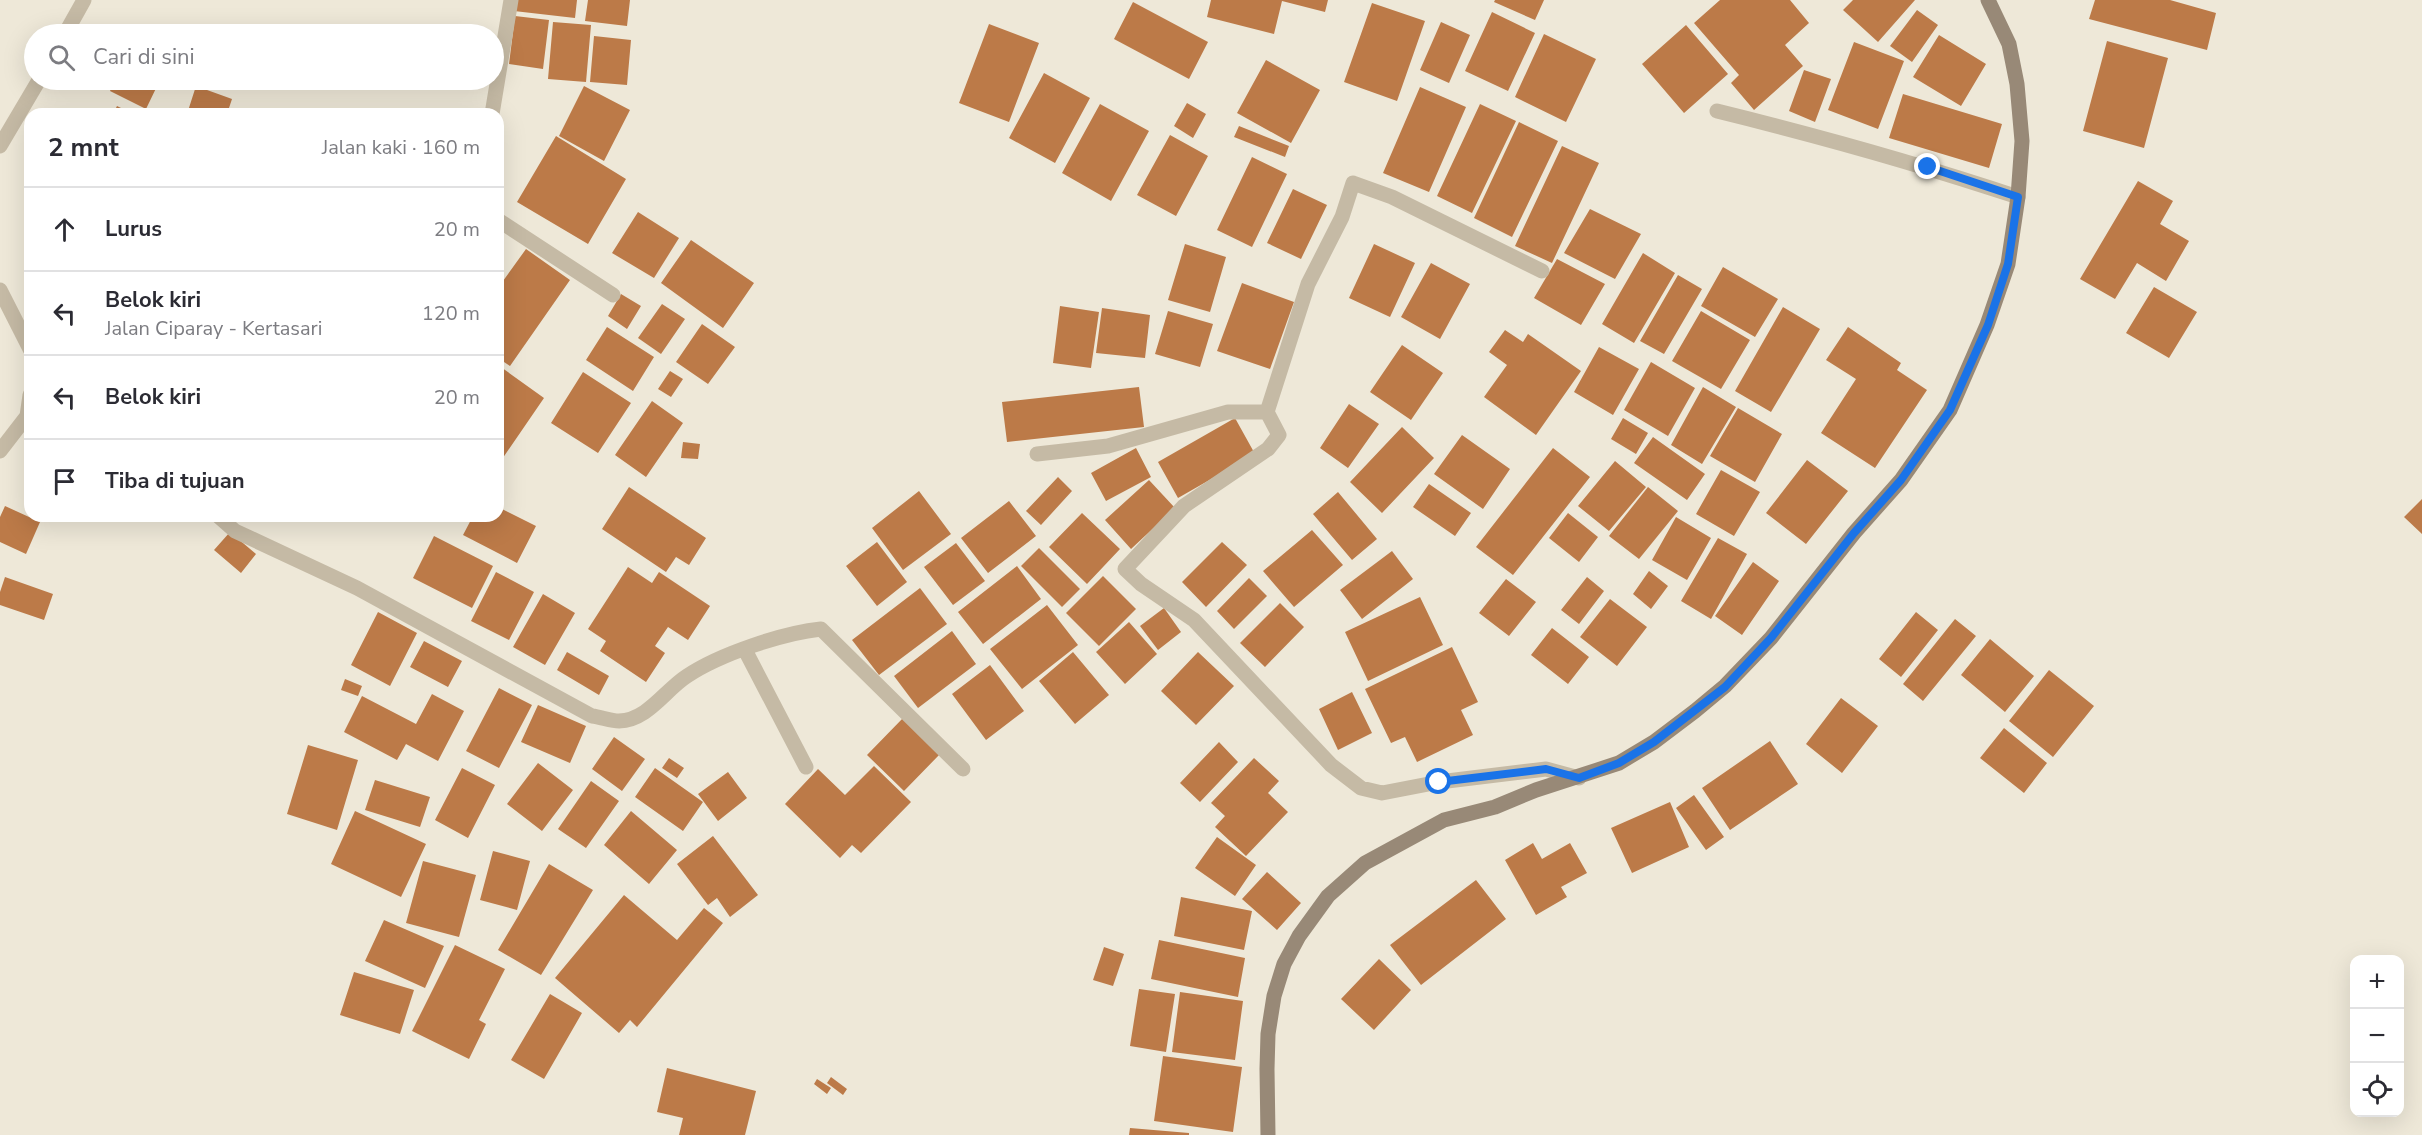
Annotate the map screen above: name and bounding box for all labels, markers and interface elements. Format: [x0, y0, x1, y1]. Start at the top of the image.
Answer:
search box [24, 24, 504, 90]
icon: search [45, 41, 78, 74]
text: Cari di sini [93, 42, 195, 72]
text: 2 mnt [48, 130, 119, 165]
text: Jalan kaki · 160 m [322, 134, 480, 161]
route end [1914, 153, 1940, 179]
icon: ahead [48, 213, 81, 246]
text: Lurus [105, 214, 162, 244]
text: 20 m [434, 216, 480, 243]
text: Belok kiri [105, 285, 201, 315]
icon: left [48, 297, 81, 330]
text: 120 m [422, 300, 480, 327]
text: Jalan Ciparay - Kertasari [105, 315, 322, 342]
icon: left [48, 381, 81, 414]
text: Belok kiri [105, 382, 201, 412]
text: 20 m [434, 384, 480, 411]
icon: arrive [48, 465, 81, 498]
text: Tiba di tujuan [105, 466, 245, 496]
route start [1425, 768, 1451, 794]
map controls [2350, 955, 2404, 1117]
button: + [2350, 955, 2404, 1009]
button: − [2350, 1009, 2404, 1063]
button: locate [2350, 1063, 2404, 1117]

